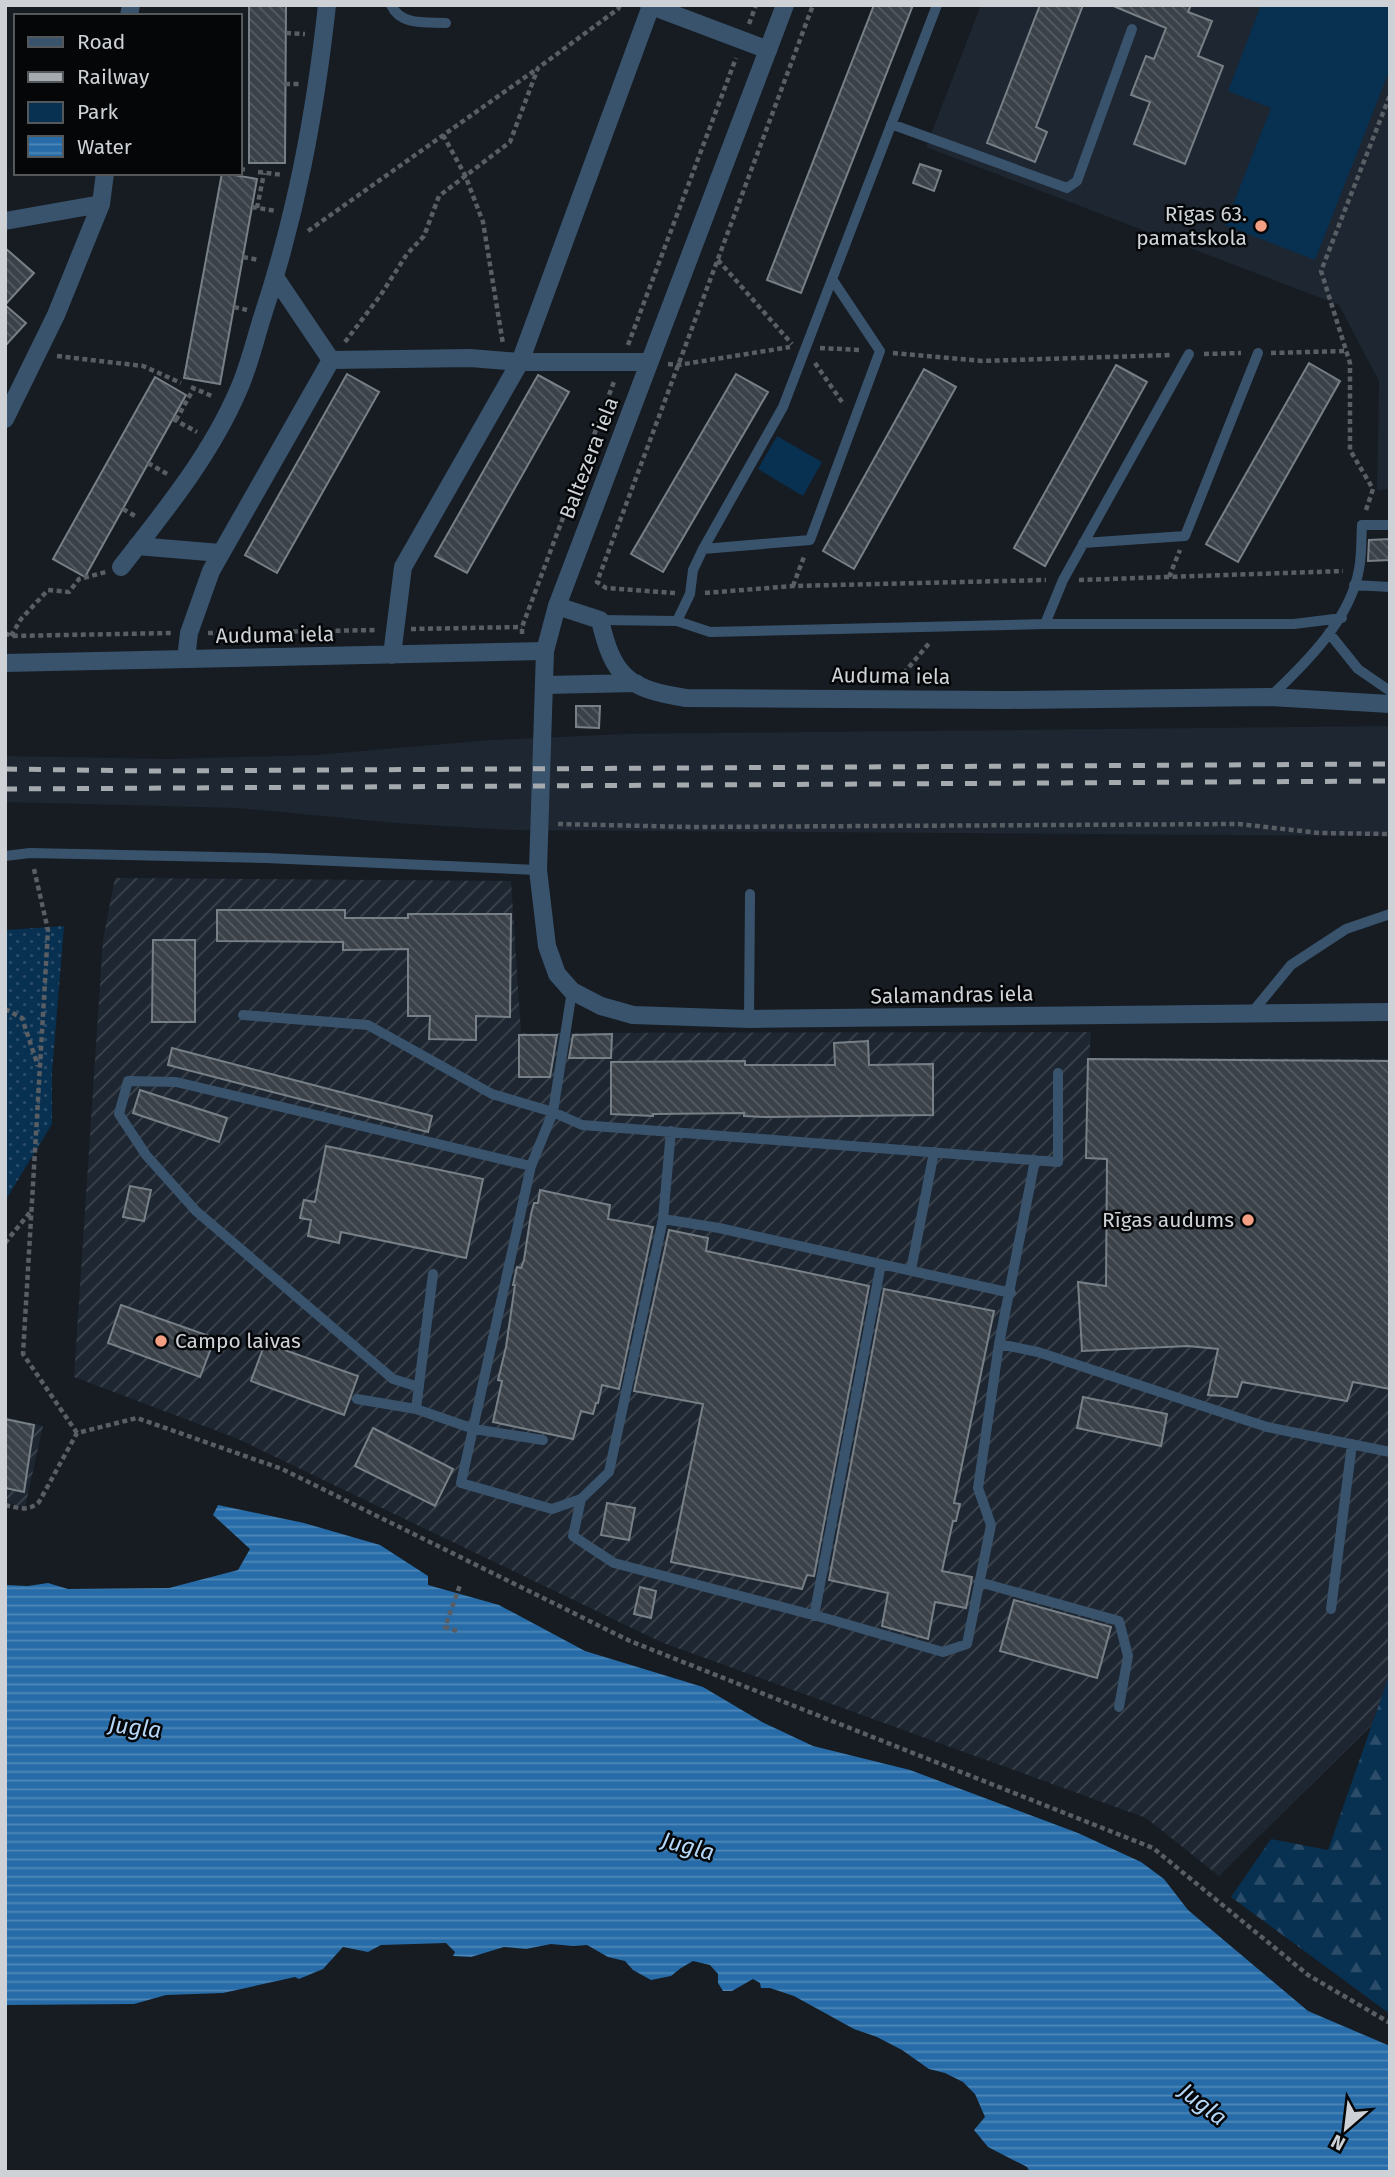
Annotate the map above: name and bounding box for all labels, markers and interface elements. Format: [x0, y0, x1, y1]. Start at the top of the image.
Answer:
legend [14, 14, 242, 175]
text: Road [77, 29, 125, 55]
text: Railway [77, 64, 150, 90]
text: Park [77, 99, 119, 125]
text: Water [77, 134, 132, 160]
place label: Rīgas 63. pamatskola [1136, 201, 1247, 251]
marker: Rīgas 63. pamatskola [1253, 218, 1269, 234]
street label: Baltezera iela [554, 393, 624, 523]
street label: Auduma iela [215, 621, 335, 649]
street label: Auduma iela [831, 662, 951, 690]
street label: Salamandras iela [870, 981, 1034, 1009]
place label: Rīgas audums [1102, 1207, 1234, 1233]
marker: Rīgas audums [1240, 1212, 1256, 1228]
place label: Campo laivas [175, 1328, 301, 1354]
marker: Campo laivas [153, 1333, 169, 1349]
water label: Jugla [105, 1710, 163, 1744]
water label: Jugla [657, 1825, 717, 1866]
water label: Jugla [1172, 2075, 1233, 2131]
north arrow [1311, 2093, 1381, 2163]
text: N [1327, 2129, 1349, 2156]

